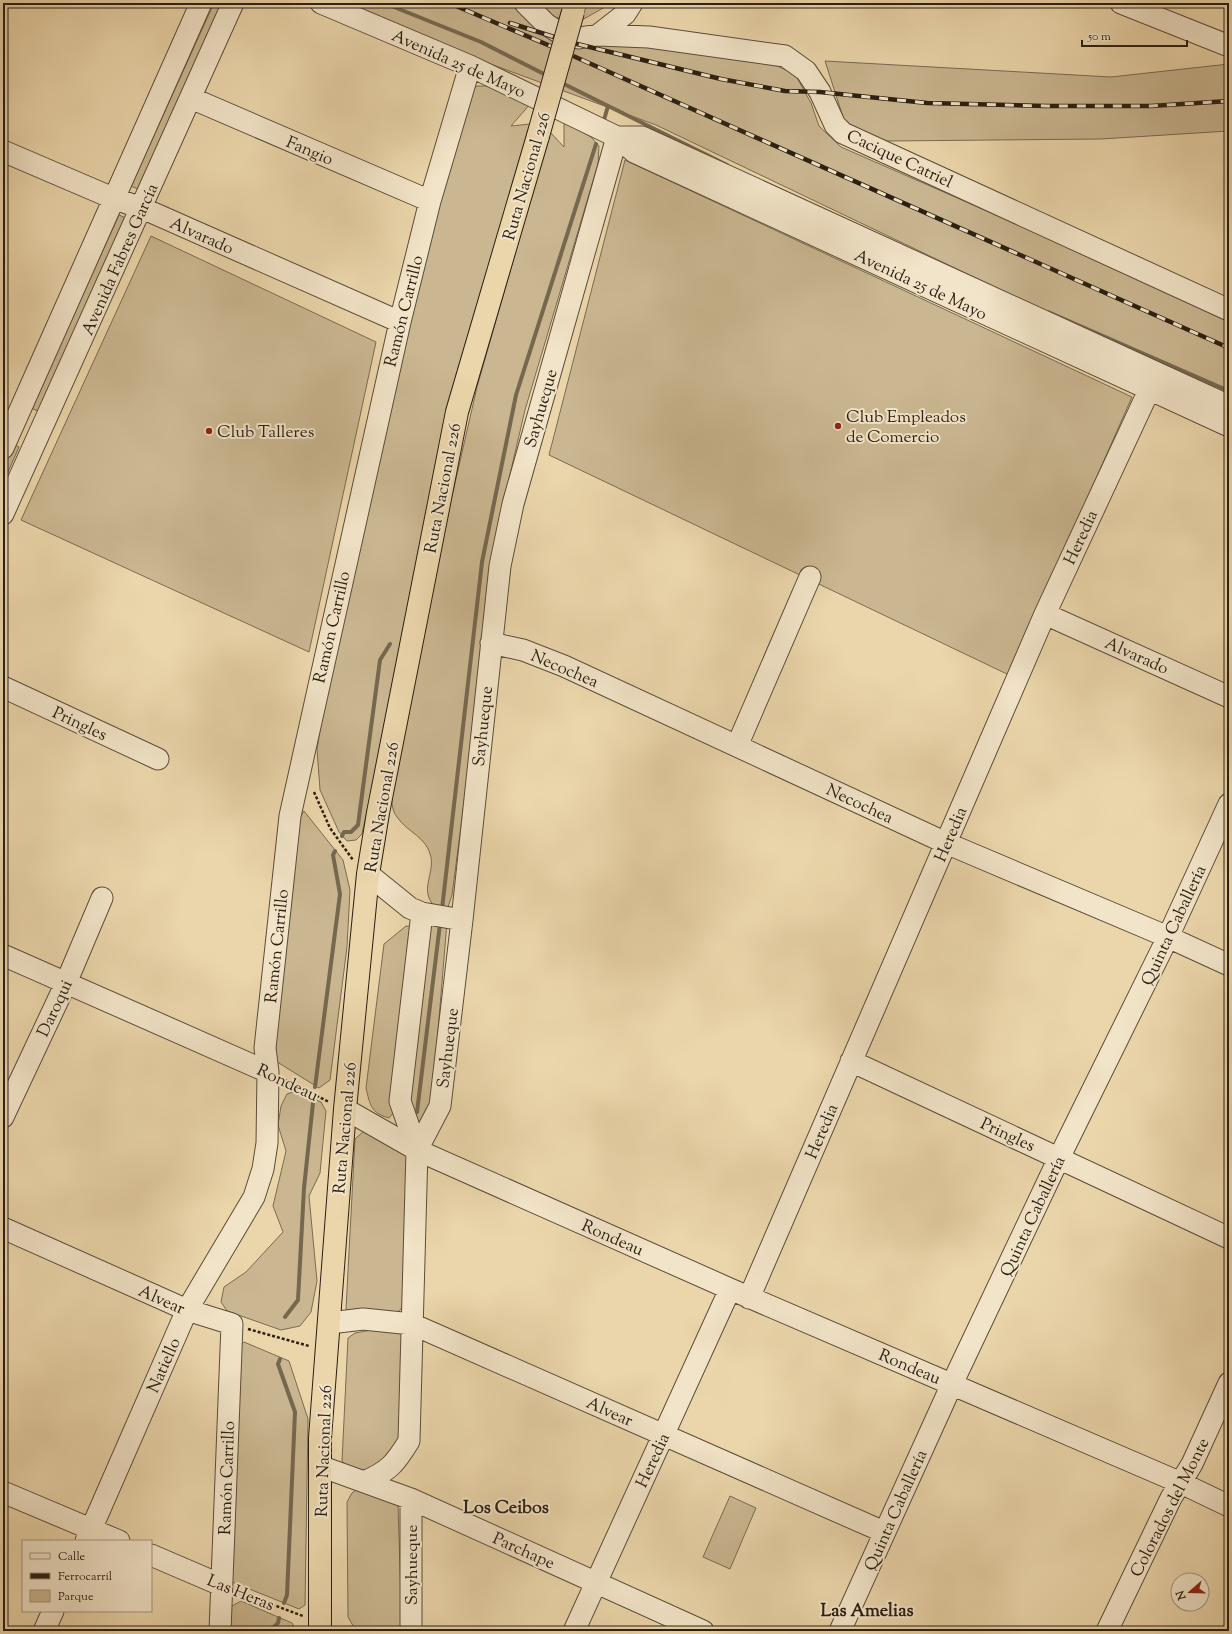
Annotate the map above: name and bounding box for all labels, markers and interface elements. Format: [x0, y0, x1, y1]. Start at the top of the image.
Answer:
scale bar [1082, 22, 1187, 48]
street label: Avenida 25 de Mayo [387, 25, 529, 105]
text: 50 m [1087, 28, 1111, 46]
street label: Ruta Nacional 226 [498, 110, 558, 243]
street label: Cacique Catriel [842, 125, 956, 195]
street label: Fangio [282, 131, 337, 173]
street label: Avenida Fabres García [77, 180, 165, 340]
street label: Alvarado [165, 212, 237, 262]
street label: Avenida 25 de Mayo [850, 244, 991, 327]
street label: Ramón Carrillo [379, 253, 430, 370]
street label: Sayhueque [519, 366, 565, 451]
place label: Club Empleados de Comercio [846, 406, 966, 450]
place label: Club Talleres [217, 421, 315, 445]
street label: Ruta Nacional 226 [420, 421, 468, 556]
marker: Club Empleados de Comercio [833, 421, 843, 431]
marker: Club Talleres [204, 426, 214, 436]
street label: Heredia [1059, 506, 1105, 569]
street label: Ramón Carrillo [308, 569, 357, 686]
street label: Alvarado [1100, 632, 1172, 682]
street label: Necochea [527, 645, 602, 695]
street label: Sayhueque [468, 685, 500, 768]
street label: Pringles [48, 702, 111, 748]
street label: Ruta Nacional 226 [360, 740, 406, 875]
street label: Necochea [822, 779, 897, 831]
street label: Heredia [929, 803, 974, 866]
street label: Quinta Caballería [1136, 861, 1213, 990]
street label: Ramón Carrillo [260, 888, 296, 1004]
street label: Daroqui [32, 976, 80, 1041]
street label: Sayhueque [432, 1007, 466, 1090]
street label: Rondeau [252, 1059, 322, 1109]
street label: Ruta Nacional 226 [328, 1061, 364, 1195]
street label: Heredia [800, 1100, 845, 1163]
street label: Pringles [976, 1113, 1039, 1159]
street label: Quinta Caballería [995, 1152, 1072, 1281]
street label: Rondeau [577, 1215, 647, 1263]
street label: Alvear [134, 1280, 189, 1322]
street label: Natiello [142, 1334, 188, 1397]
street label: Rondeau [874, 1344, 944, 1392]
street label: Ruta Nacional 226 [311, 1385, 339, 1518]
street label: Alvear [582, 1392, 637, 1434]
street label: Ramón Carrillo [214, 1421, 242, 1536]
street label: Heredia [631, 1429, 677, 1492]
street label: Colorados del Monte [1125, 1434, 1216, 1582]
street label: Quinta Caballería [859, 1446, 934, 1575]
district label: Los Ceibos [463, 1496, 549, 1522]
street label: Sayhueque [401, 1525, 425, 1605]
street label: Parchape [488, 1527, 558, 1576]
legend [22, 1540, 152, 1612]
text: Calle [58, 1548, 86, 1566]
text: Ferrocarril [58, 1568, 113, 1586]
street label: Las Heras [203, 1569, 278, 1618]
north arrow [1170, 1572, 1210, 1612]
text: Parque [58, 1588, 94, 1606]
text: N [1172, 1588, 1191, 1603]
district label: Las Amelias [820, 1599, 914, 1625]

